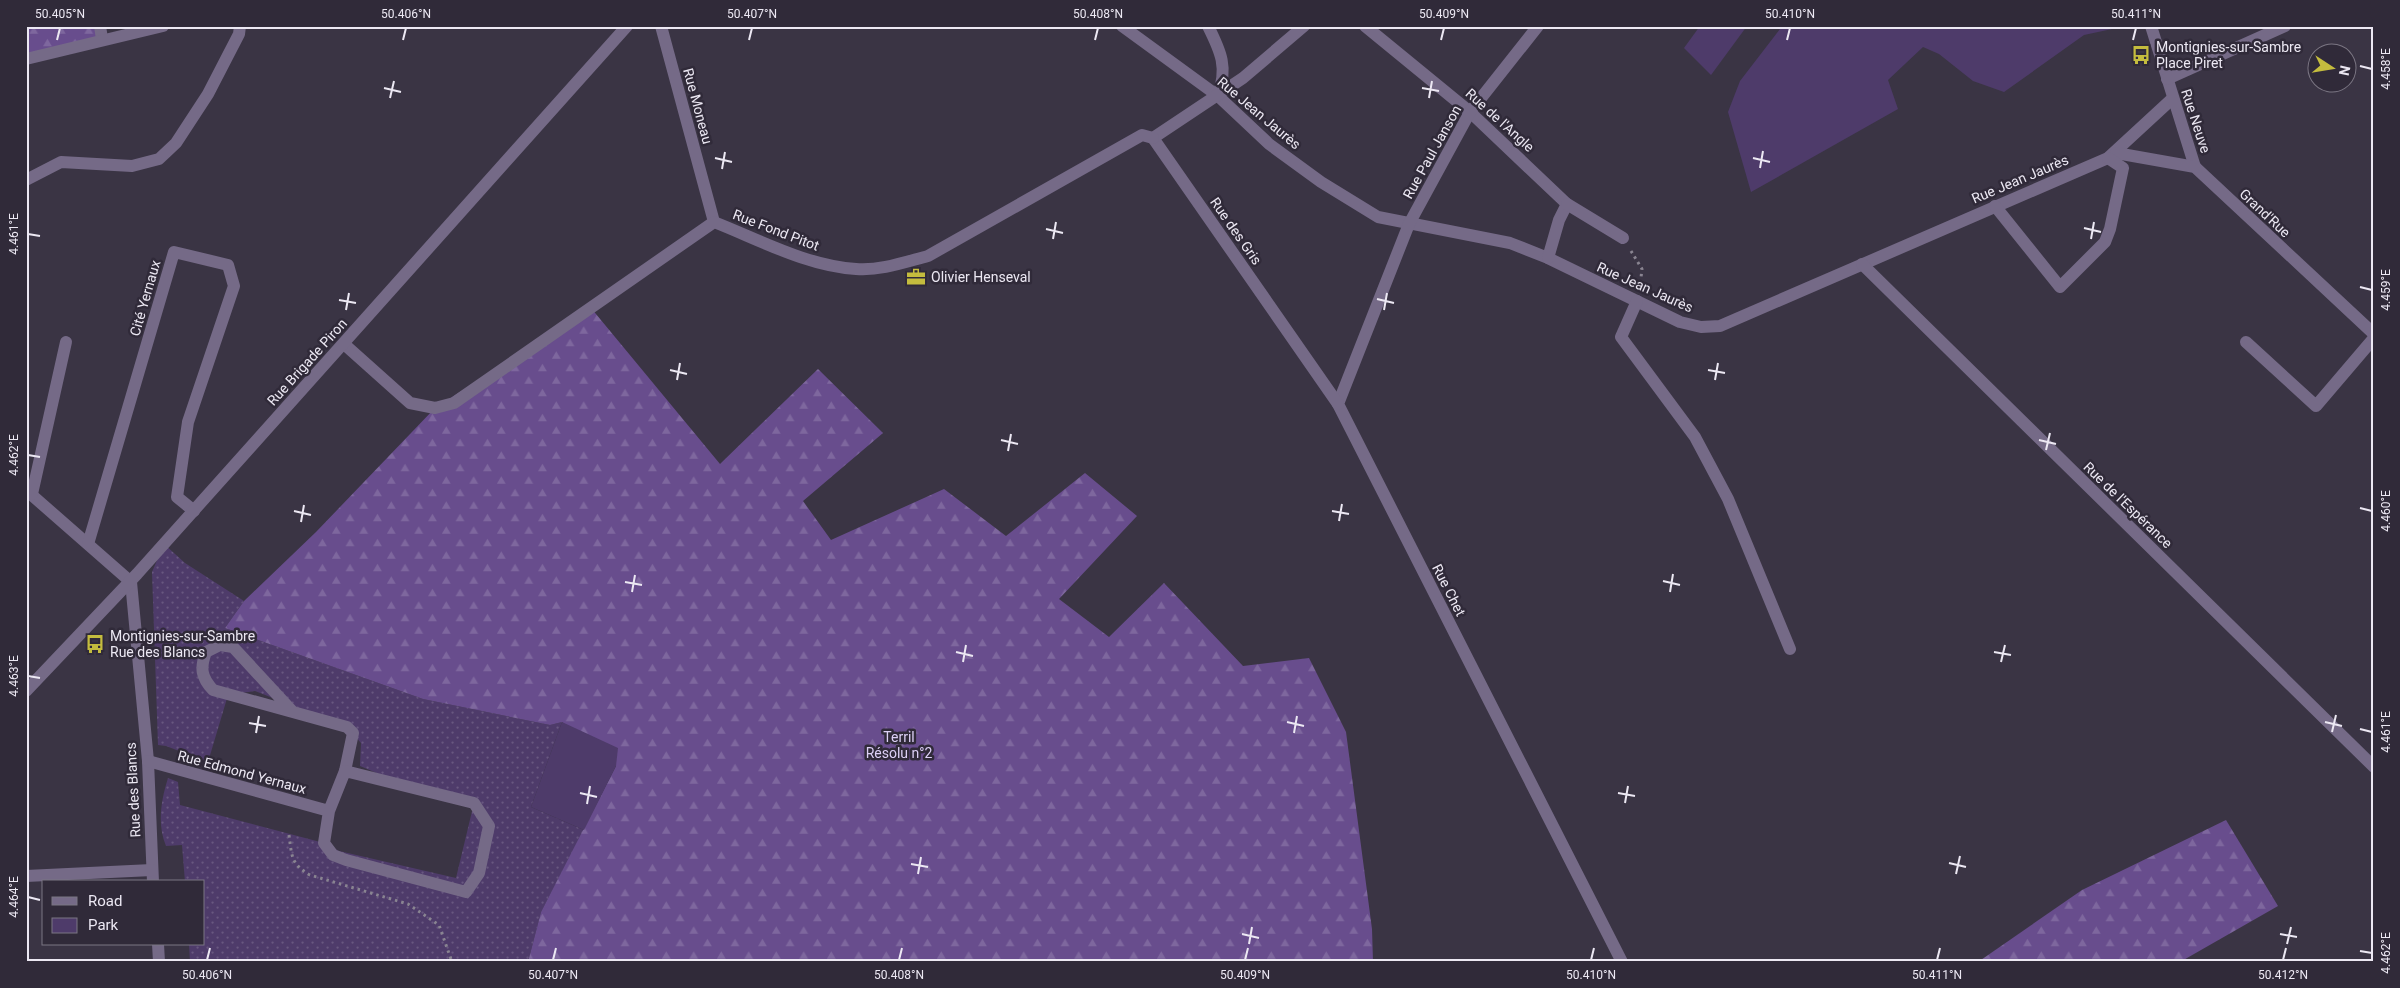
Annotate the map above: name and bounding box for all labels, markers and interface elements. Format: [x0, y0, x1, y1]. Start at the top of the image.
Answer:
text: 50.405°N [35, 7, 85, 21]
text: 50.406°N [381, 7, 431, 21]
text: 50.407°N [727, 7, 777, 21]
text: 50.408°N [1073, 7, 1123, 21]
text: 50.409°N [1419, 7, 1469, 21]
text: 50.410°N [1765, 7, 1815, 21]
text: 50.411°N [2111, 7, 2161, 21]
place label: Montignies-sur-Sambre Place Piret [2156, 39, 2301, 71]
north arrow [2308, 42, 2358, 92]
bus stop icon: Montignies-sur-Sambre Place Piret [2130, 44, 2152, 66]
text: 4.458°E [2379, 48, 2393, 90]
text: N [2336, 64, 2354, 77]
street label: Rue Moneau [680, 66, 716, 146]
street label: Rue Jean Jaurès [1214, 74, 1304, 152]
street label: Rue de l'Angle [1462, 85, 1538, 155]
street label: Rue Neuve [2178, 87, 2214, 155]
street label: Rue Paul Janson [1400, 103, 1464, 201]
street label: Rue Jean Jaurès [1969, 151, 2071, 207]
street label: Grand'Rue [2236, 186, 2294, 240]
street label: Rue des Gris [1207, 194, 1265, 268]
street label: Rue Fond Pitot [731, 206, 822, 254]
text: 4.461°E [7, 213, 21, 255]
street label: Cité Yernaux [127, 258, 163, 338]
street label: Rue Jean Jaurès [1594, 259, 1696, 315]
office icon: Olivier Henseval [905, 266, 927, 288]
place label: Olivier Henseval [931, 269, 1031, 285]
text: 4.459°E [2379, 269, 2393, 311]
street label: Rue Brigade Piron [264, 315, 350, 409]
text: 4.462°E [7, 434, 21, 476]
street label: Rue de l'Espérance [2080, 459, 2176, 551]
text: 4.460°E [2379, 490, 2393, 532]
street label: Rue Chet [1429, 561, 1469, 619]
place label: Montignies-sur-Sambre Rue des Blancs [110, 628, 255, 660]
bus stop icon: Montignies-sur-Sambre Rue des Blancs [84, 633, 106, 655]
text: 4.463°E [7, 655, 21, 697]
text: 4.461°E [2379, 711, 2393, 753]
park label: Terril Résolu n°2 [866, 729, 932, 761]
street label: Rue des Blancs [123, 742, 143, 838]
street label: Rue Edmond Yernaux [176, 747, 308, 797]
text: 4.464°E [7, 876, 21, 918]
legend [42, 880, 205, 946]
text: Road [88, 892, 122, 910]
text: Park [88, 916, 119, 934]
text: 4.462°E [2379, 932, 2393, 974]
text: 50.406°N [182, 968, 232, 982]
text: 50.407°N [528, 968, 578, 982]
text: 50.408°N [874, 968, 924, 982]
text: 50.409°N [1220, 968, 1270, 982]
text: 50.410°N [1566, 968, 1616, 982]
text: 50.411°N [1912, 968, 1962, 982]
text: 50.412°N [2258, 968, 2308, 982]

